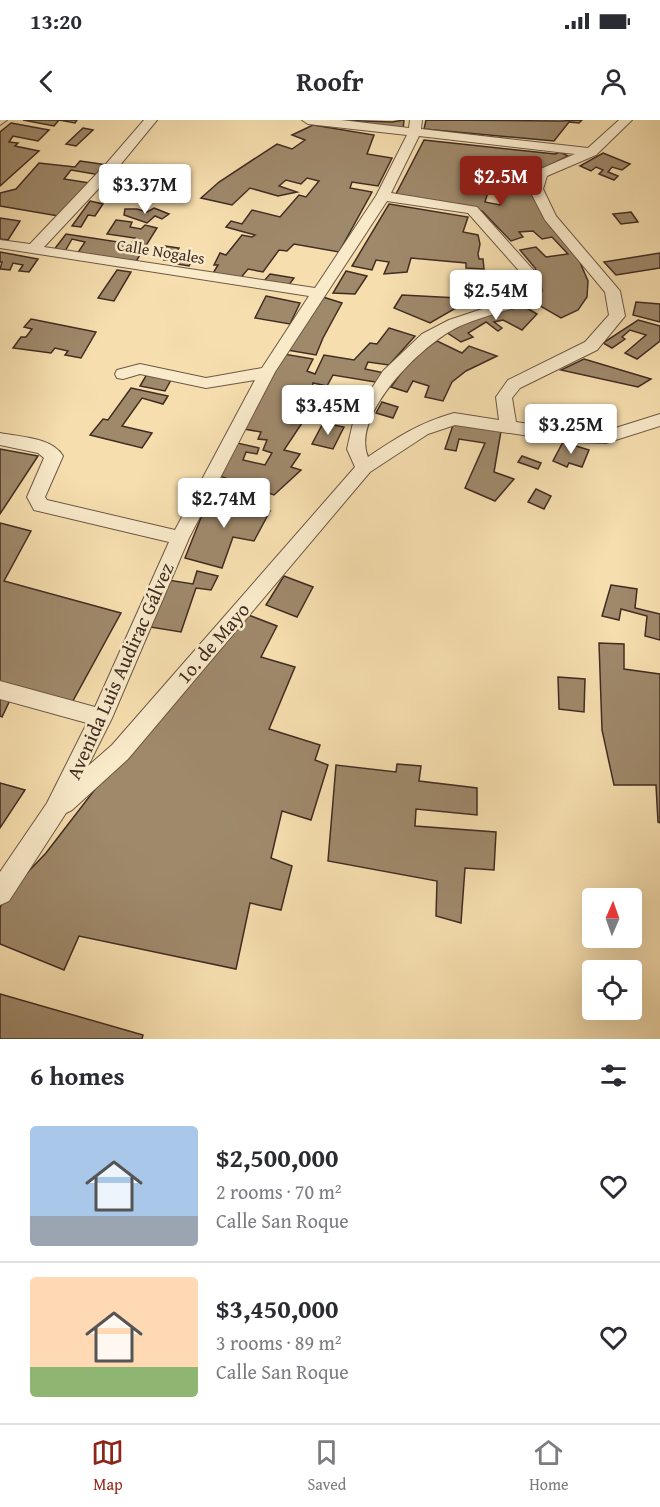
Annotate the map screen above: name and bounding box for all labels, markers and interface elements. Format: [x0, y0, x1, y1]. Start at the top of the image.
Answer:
text: 13:20 [30, 5, 82, 37]
text: Roofr [296, 61, 364, 101]
icon: back [30, 65, 63, 98]
icon: person [597, 65, 630, 98]
pin: $2.5M [459, 156, 543, 207]
text: $2.5M [474, 161, 528, 190]
pin: $3.37M [96, 164, 194, 215]
text: $3.37M [113, 169, 177, 198]
street label: Calle Nogales [115, 232, 207, 270]
pin: $2.54M [447, 270, 545, 321]
text: $2.54M [464, 275, 528, 304]
pin: $3.45M [279, 385, 377, 436]
text: $3.45M [296, 390, 360, 419]
pin: $3.25M [522, 404, 620, 455]
text: $3.25M [539, 409, 603, 438]
pin: $2.74M [175, 478, 273, 529]
text: $2.74M [192, 483, 256, 512]
street label: Avenida Luis Audirac Gálvez [59, 558, 181, 784]
street label: 1o. de Mayo [169, 596, 256, 690]
north arrow [582, 888, 642, 948]
map controls [582, 888, 642, 1020]
button: locate [582, 960, 642, 1020]
text: 6 homes [30, 1056, 125, 1095]
icon: filters [597, 1059, 630, 1092]
text: $2,500,000 [216, 1138, 338, 1177]
icon: home [78, 1150, 150, 1222]
icon: heart [597, 1170, 630, 1203]
text: 2 rooms · 70 m² [216, 1177, 342, 1206]
text: Calle San Roque [216, 1206, 349, 1235]
text: $3,450,000 [216, 1289, 338, 1328]
icon: home [78, 1301, 150, 1373]
icon: heart [597, 1321, 630, 1354]
text: 3 rooms · 89 m² [216, 1328, 342, 1357]
text: Calle San Roque [216, 1357, 349, 1386]
tab: Map [91, 1436, 124, 1496]
tab: Saved [307, 1436, 346, 1496]
tab: Home [529, 1436, 569, 1496]

